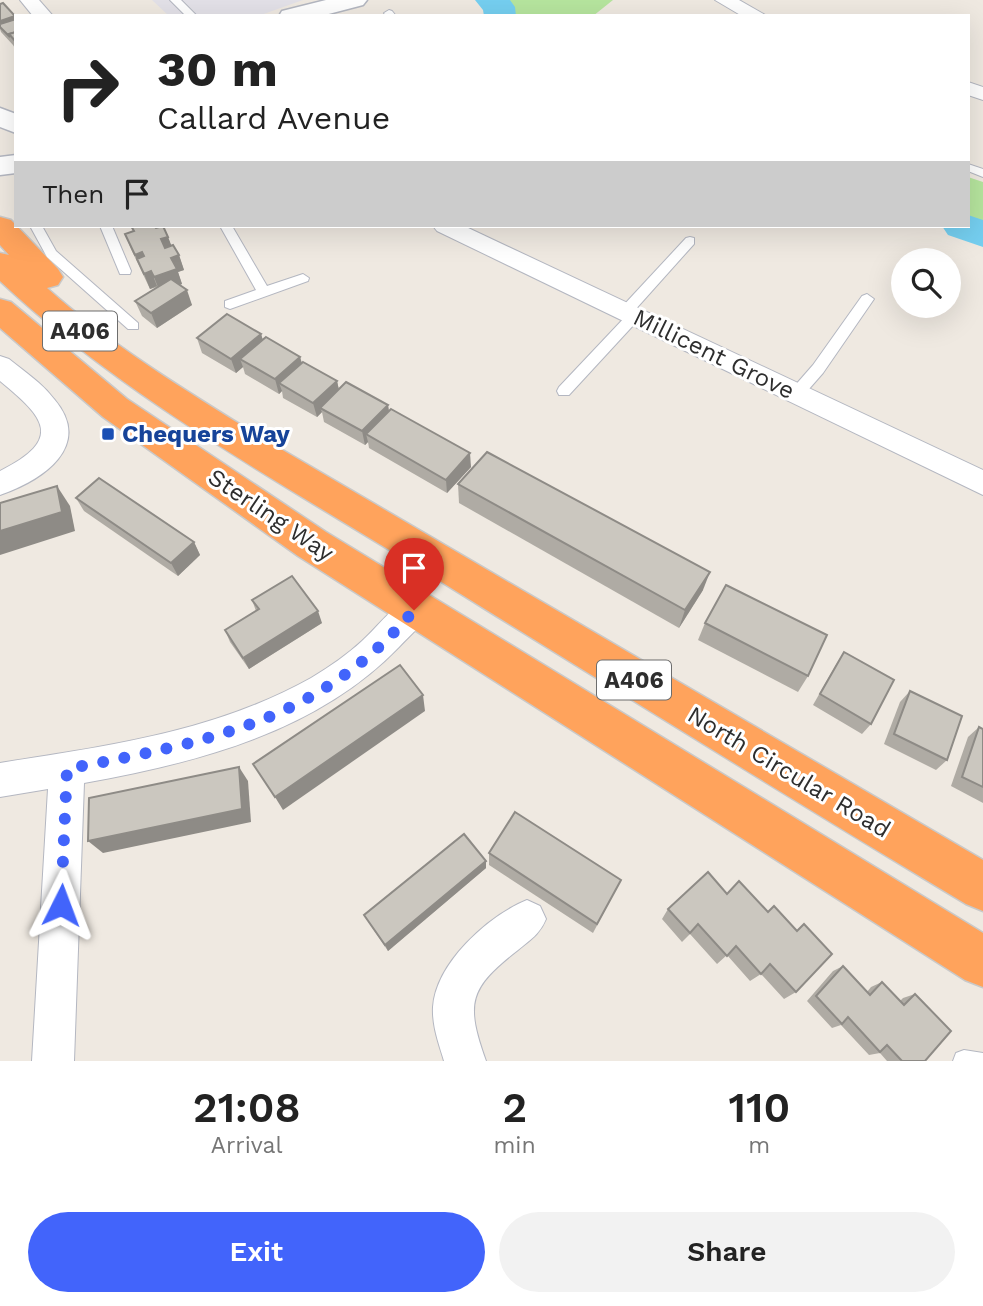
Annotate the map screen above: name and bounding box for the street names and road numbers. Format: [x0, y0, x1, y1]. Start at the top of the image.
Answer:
street label: Millicent Grove [629, 303, 799, 405]
road number: A406 [43, 312, 117, 350]
street label: Sterling Way [203, 463, 340, 568]
road number: A406 [597, 660, 671, 700]
street label: North Circular Road [683, 700, 895, 844]

